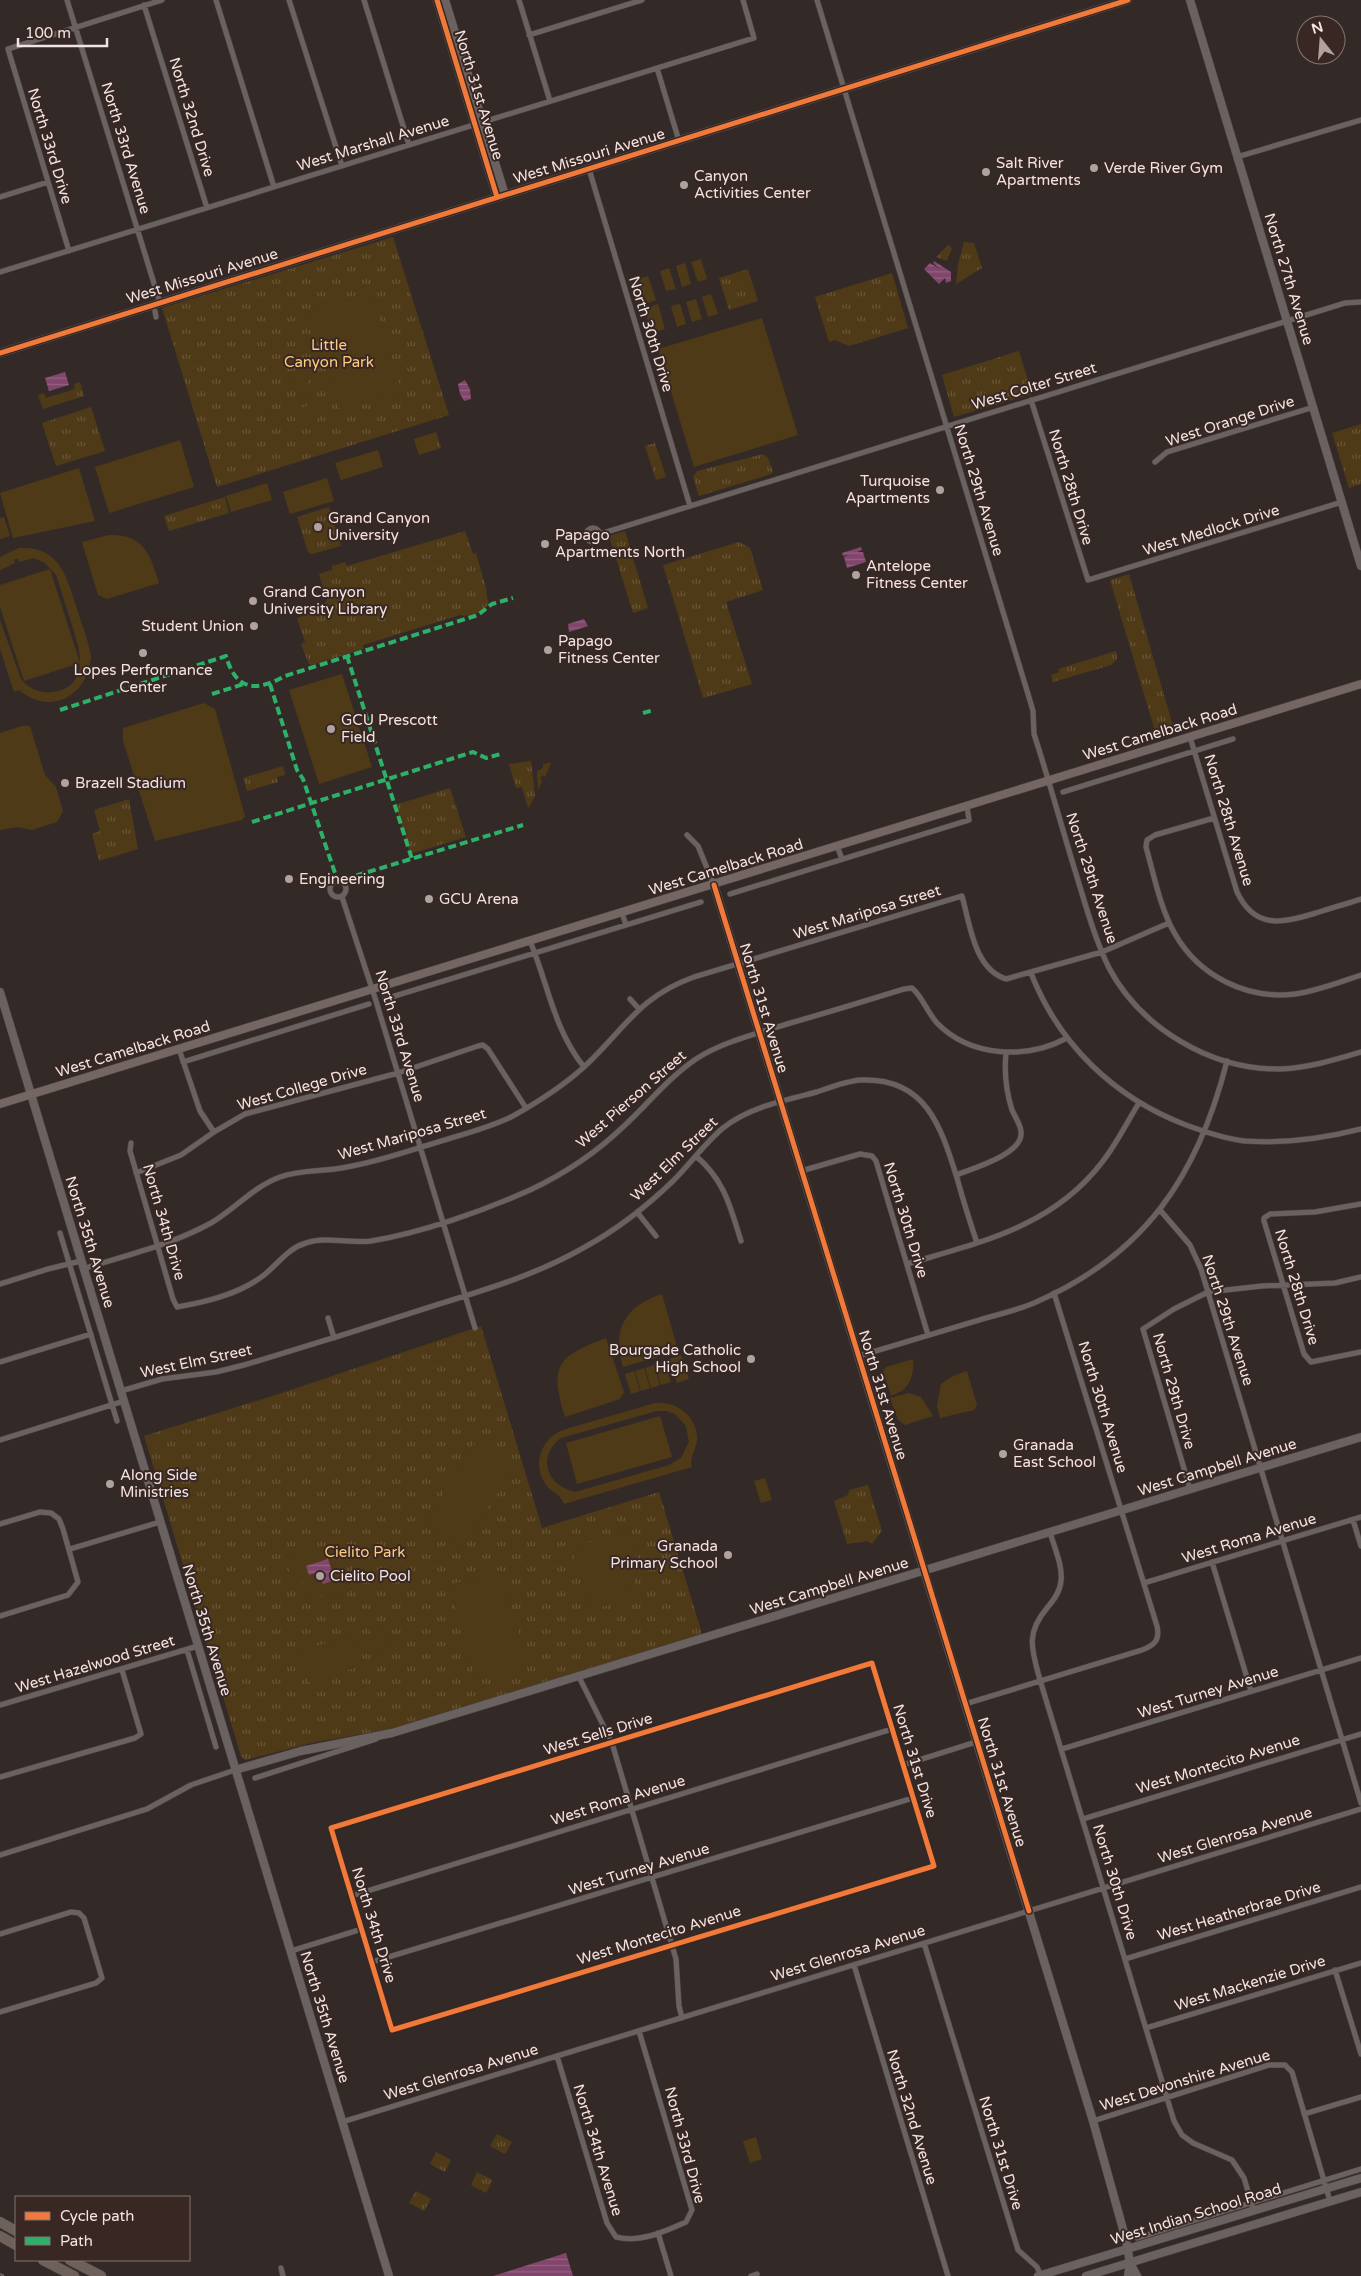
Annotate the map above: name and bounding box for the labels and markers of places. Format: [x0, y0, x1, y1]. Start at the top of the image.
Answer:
place label: Salt River Apartments [996, 154, 1081, 189]
place label: Verde River Gym [1104, 159, 1223, 177]
marker: Verde River Gym [1088, 162, 1100, 174]
marker: Salt River Apartments [980, 166, 992, 178]
place label: Canyon Activities Center [694, 167, 811, 202]
marker: Canyon Activities Center [678, 179, 690, 191]
place label: Turquoise Apartments [845, 472, 930, 507]
marker: Turquoise Apartments [934, 484, 946, 496]
place label: Grand Canyon University [328, 509, 430, 544]
marker: Grand Canyon University [312, 521, 324, 533]
place label: Papago Apartments North [555, 526, 685, 561]
marker: Papago Apartments North [539, 538, 551, 550]
place label: Antelope Fitness Center [866, 557, 968, 592]
marker: Antelope Fitness Center [850, 569, 862, 581]
place label: Grand Canyon University Library [263, 583, 387, 618]
marker: Grand Canyon University Library [247, 595, 259, 607]
place label: Student Union [141, 617, 244, 635]
marker: Student Union [248, 620, 260, 632]
place label: Papago Fitness Center [558, 632, 660, 667]
marker: Papago Fitness Center [542, 644, 554, 656]
marker: Lopes Performance Center [137, 647, 149, 659]
place label: Lopes Performance Center [74, 661, 212, 696]
place label: GCU Prescott Field [341, 711, 438, 746]
marker: GCU Prescott Field [325, 723, 337, 735]
place label: Brazell Stadium [75, 774, 186, 792]
marker: Brazell Stadium [59, 777, 71, 789]
place label: Engineering [299, 870, 385, 888]
marker: Engineering [283, 873, 295, 885]
place label: GCU Arena [439, 890, 519, 908]
marker: GCU Arena [423, 893, 435, 905]
place label: Bourgade Catholic High School [609, 1341, 741, 1376]
marker: Bourgade Catholic High School [745, 1353, 757, 1365]
place label: Granada East School [1013, 1436, 1096, 1471]
marker: Granada East School [997, 1448, 1009, 1460]
place label: Along Side Ministries [120, 1466, 197, 1501]
marker: Along Side Ministries [104, 1478, 116, 1490]
place label: Granada Primary School [610, 1537, 718, 1572]
marker: Granada Primary School [722, 1549, 734, 1561]
place label: Cielito Pool [330, 1567, 411, 1585]
marker: Cielito Pool [314, 1570, 326, 1582]

